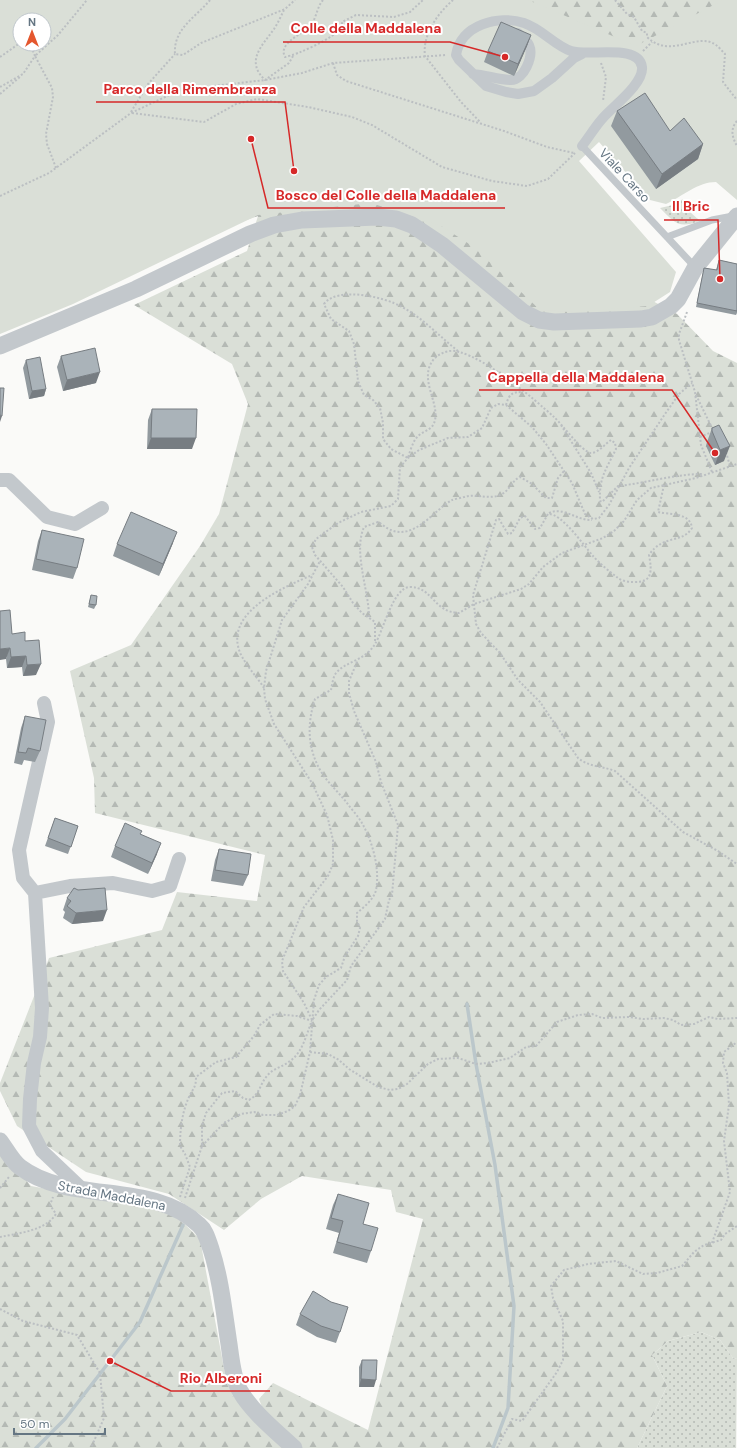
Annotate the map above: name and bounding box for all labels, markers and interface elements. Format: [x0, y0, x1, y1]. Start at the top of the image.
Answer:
north arrow [12, 12, 52, 52]
text: N [28, 15, 36, 29]
callout: Colle della Maddalena [283, 16, 450, 42]
text: Colle della Maddalena [291, 19, 441, 37]
callout: Parco della Rimembranza [96, 76, 285, 102]
text: Parco della Rimembranza [103, 80, 277, 98]
street label: Viale Carso [595, 145, 654, 206]
callout: Bosco del Colle della Maddalena [268, 182, 505, 208]
text: Bosco del Colle della Maddalena [276, 186, 496, 204]
callout: Il Bric [664, 194, 718, 220]
text: Il Bric [672, 197, 710, 215]
callout: Cappella della Maddalena [479, 364, 672, 390]
text: Cappella della Maddalena [487, 368, 665, 386]
street label: Strada Maddalena [57, 1177, 167, 1214]
callout: Rio Alberoni [171, 1365, 270, 1391]
text: Rio Alberoni [180, 1369, 262, 1387]
scale bar [14, 1410, 105, 1436]
text: 50 m [20, 1416, 49, 1432]

